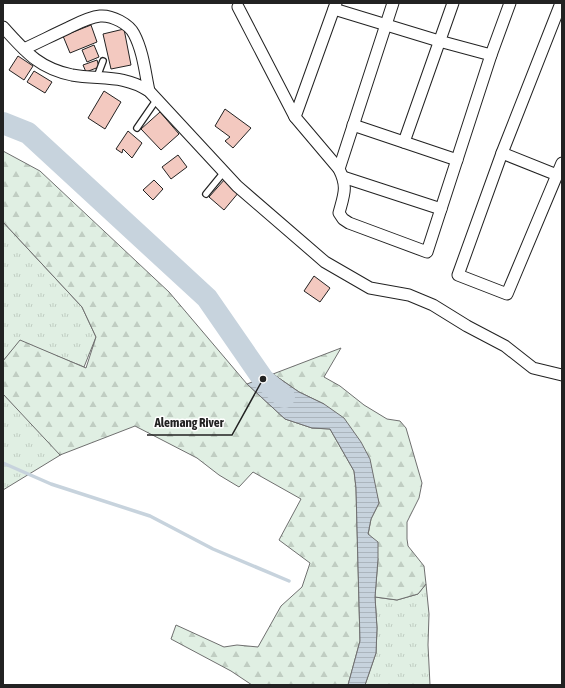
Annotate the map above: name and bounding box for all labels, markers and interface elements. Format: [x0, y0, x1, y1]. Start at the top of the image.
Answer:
callout: Alemang River [147, 410, 232, 435]
text: Alemang River [153, 415, 225, 430]

